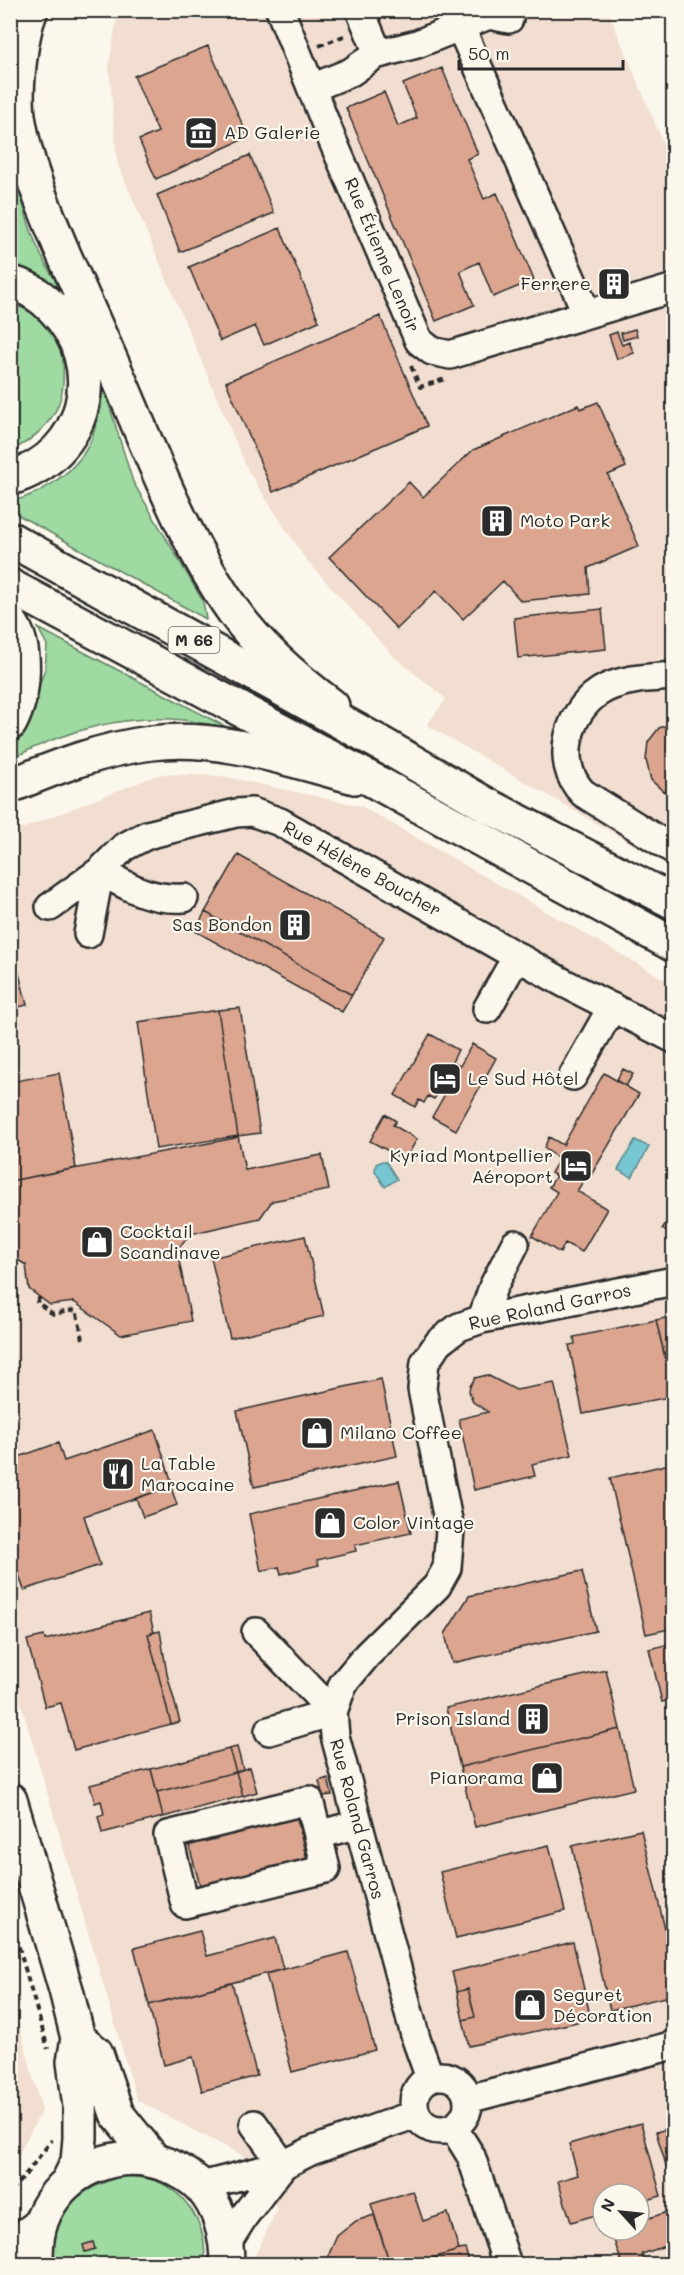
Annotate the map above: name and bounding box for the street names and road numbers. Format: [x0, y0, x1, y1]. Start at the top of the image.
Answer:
street label: Rue Étienne Lenoir [339, 174, 426, 336]
road number: M 66 [168, 627, 220, 653]
street label: Rue Hélène Boucher [279, 815, 446, 922]
street label: Rue Roland Garros [466, 1277, 633, 1335]
street label: Rue Roland Garros [325, 1736, 391, 1902]

